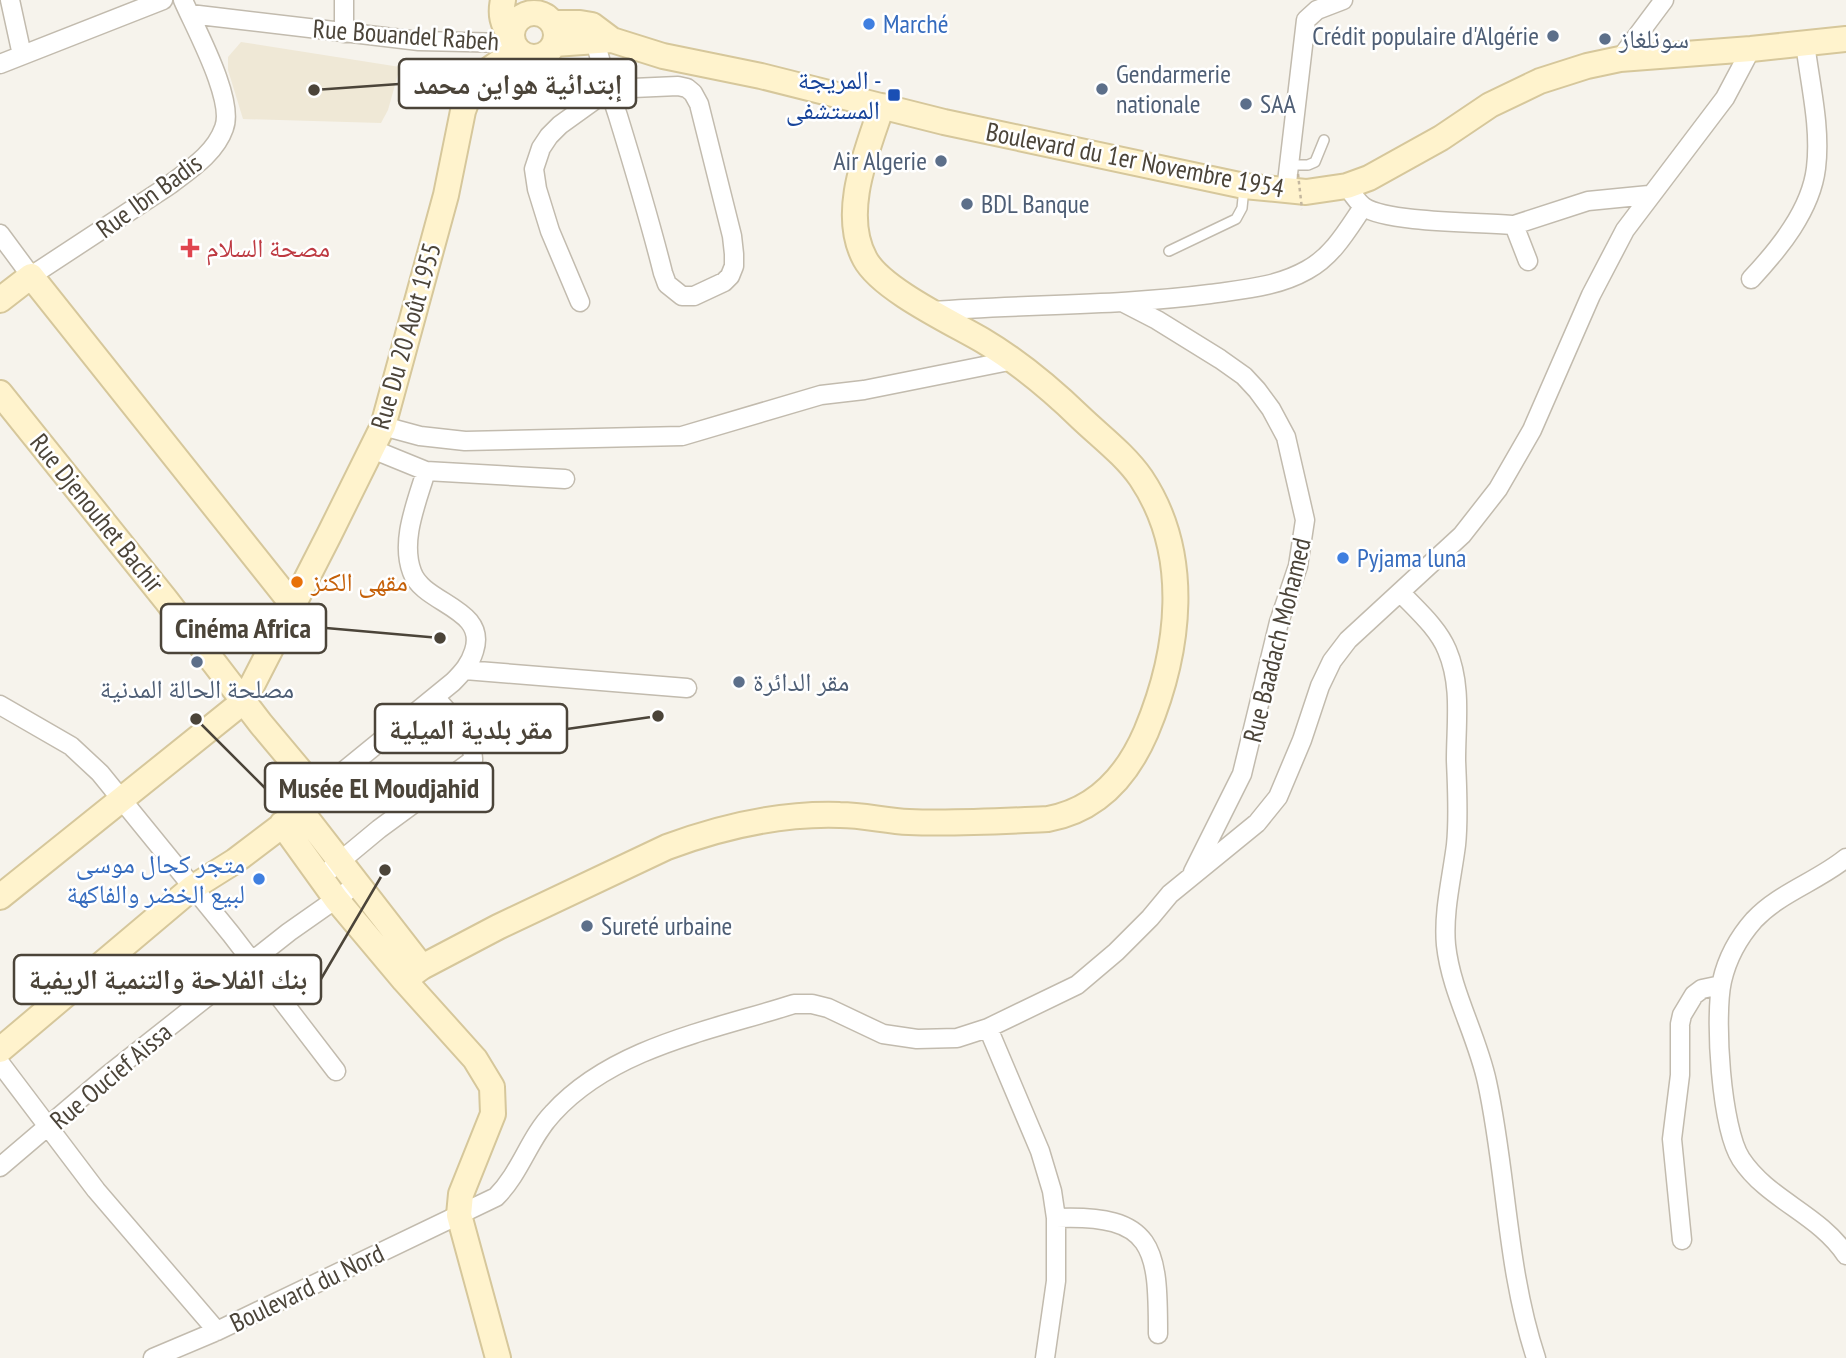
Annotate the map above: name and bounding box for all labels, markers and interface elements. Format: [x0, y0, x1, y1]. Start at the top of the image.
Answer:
place label: Marché [883, 7, 949, 40]
street label: Rue Bouandel Rabeh [312, 12, 500, 57]
marker: Marché [861, 16, 877, 32]
place label: Crédit populaire d'Algérie [1312, 19, 1539, 52]
place label: سونلغاز [1618, 22, 1689, 55]
marker: Crédit populaire d'Algérie [1545, 28, 1561, 44]
marker: سونلغاز [1597, 31, 1613, 47]
place label: Gendarmerie nationale [1116, 57, 1231, 120]
callout: إبتدائية هواين محمد [399, 59, 636, 108]
place label: المريجة - المستشفى [786, 63, 881, 126]
text: إبتدائية هواين محمد [414, 65, 622, 103]
marker: Gendarmerie nationale [1094, 81, 1110, 97]
marker: المريجة - المستشفى [886, 87, 902, 103]
place label: SAA [1260, 87, 1296, 120]
marker: SAA [1238, 96, 1254, 112]
street label: Boulevard du 1er Novembre 1954 [983, 114, 1287, 205]
place label: Air Algerie [833, 144, 927, 177]
street label: Rue Ibn Badis [89, 146, 208, 245]
marker: Air Algerie [933, 153, 949, 169]
place label: BDL Banque [981, 187, 1090, 220]
marker: BDL Banque [959, 196, 975, 212]
place label: مصحة السلام [206, 231, 330, 266]
marker: مصحة السلام [180, 238, 200, 258]
street label: Rue Du 20 Août 1955 [363, 239, 448, 433]
street label: Rue Djenouhet Bachir [23, 427, 172, 599]
street label: Rue Baadach Mohamed [1235, 534, 1318, 746]
place label: Pyjama luna [1357, 541, 1467, 574]
marker: Pyjama luna [1335, 550, 1351, 566]
place label: مقهى الكنز [310, 565, 408, 598]
marker: مقهى الكنز [289, 574, 305, 590]
callout: Cinéma Africa [161, 604, 326, 653]
text: Cinéma Africa [175, 609, 311, 646]
marker: مصلحة الحالة المدنية [189, 654, 205, 670]
place label: مقر الدائرة [753, 665, 849, 698]
place label: مصلحة الحالة المدنية [100, 672, 294, 705]
marker: مقر الدائرة [731, 674, 747, 690]
callout: مقر بلدية الميلية [375, 704, 567, 753]
text: مقر بلدية الميلية [389, 710, 553, 747]
callout: Musée El Moudjahid [265, 763, 493, 812]
text: Musée El Moudjahid [279, 769, 479, 806]
place label: متجر كحال موسى لبيع الخضر والفاكهة [66, 847, 245, 911]
marker: متجر كحال موسى لبيع الخضر والفاكهة [251, 871, 267, 887]
place label: Sureté urbaine [601, 909, 732, 942]
marker: Sureté urbaine [579, 918, 595, 934]
callout: بنك الفلاحة والتنمية الريفية [14, 955, 321, 1004]
text: بنك الفلاحة والتنمية الريفية [29, 960, 307, 997]
street label: Rue Oucief Aissa [43, 1015, 178, 1136]
street label: Boulevard du Nord [224, 1236, 389, 1339]

